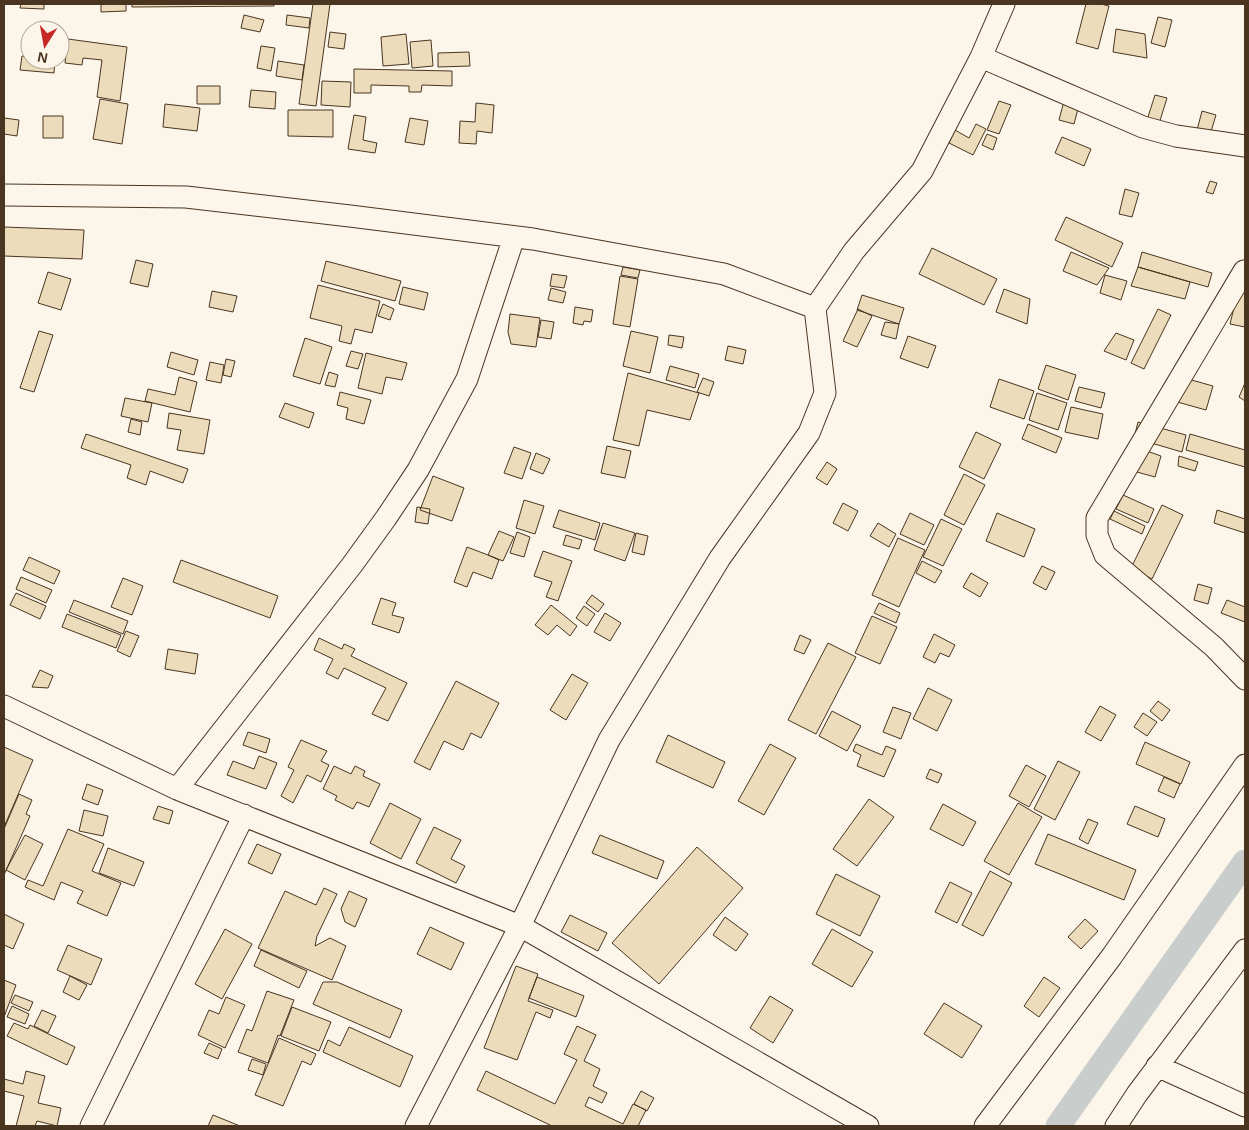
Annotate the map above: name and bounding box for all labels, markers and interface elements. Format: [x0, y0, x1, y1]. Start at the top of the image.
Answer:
north arrow [20, 20, 70, 70]
text: N [36, 49, 49, 67]

